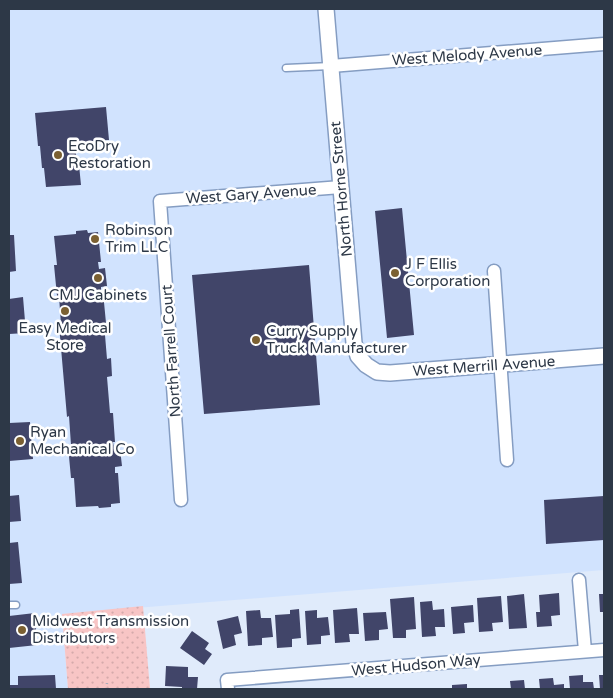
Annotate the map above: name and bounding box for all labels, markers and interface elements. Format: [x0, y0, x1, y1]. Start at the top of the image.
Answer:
street label: West Melody Avenue [391, 41, 543, 69]
street label: North Horne Street [326, 120, 356, 257]
place label: EcoDry Restoration [68, 137, 151, 172]
marker: EcoDry Restoration [52, 149, 64, 161]
street label: West Gary Avenue [185, 180, 317, 208]
place label: Robinson Trim LLC [105, 221, 173, 256]
marker: Robinson Trim LLC [89, 233, 101, 245]
place label: J F Ellis Corporation [405, 255, 490, 290]
marker: J F Ellis Corporation [389, 267, 401, 279]
marker: CMJ Cabinets [92, 272, 104, 284]
street label: North Farrell Court [157, 284, 185, 418]
place label: CMJ Cabinets [49, 286, 147, 304]
marker: Easy Medical Store [59, 305, 71, 317]
place label: Easy Medical Store [18, 319, 112, 354]
place label: Curry Supply Truck Manufacturer [266, 322, 407, 357]
marker: Curry Supply Truck Manufacturer [250, 334, 262, 346]
street label: West Merrill Avenue [412, 352, 556, 380]
place label: Ryan Mechanical Co [30, 423, 135, 458]
marker: Ryan Mechanical Co [14, 435, 26, 447]
place label: Midwest Transmission Distributors [32, 612, 189, 647]
marker: Midwest Transmission Distributors [16, 624, 28, 636]
street label: West Hudson Way [351, 650, 481, 680]

